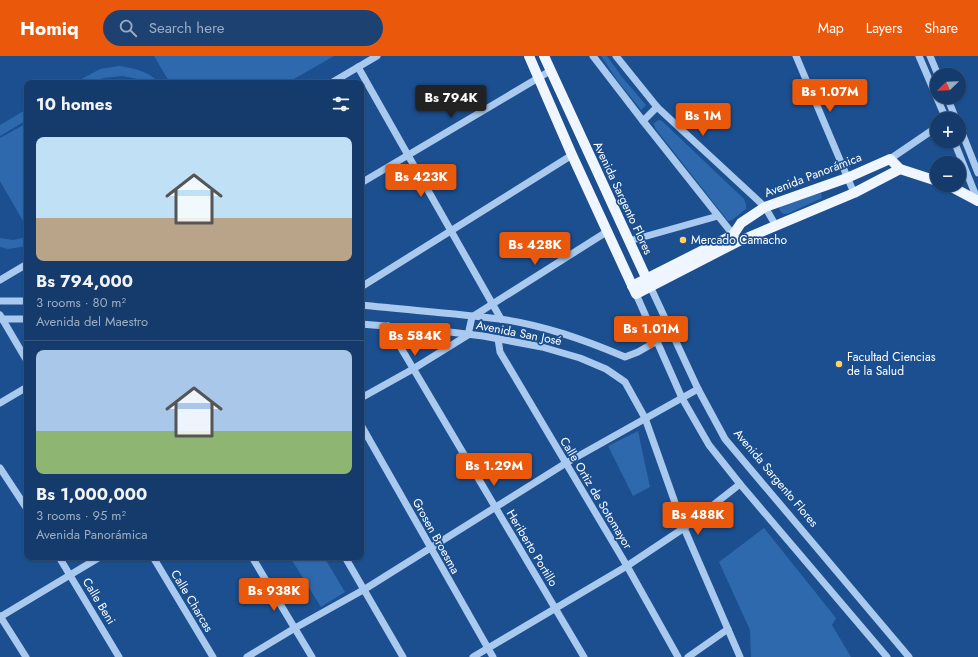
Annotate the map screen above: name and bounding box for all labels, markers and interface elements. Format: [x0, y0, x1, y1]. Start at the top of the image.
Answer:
search box [103, 10, 383, 46]
text: Homiq [20, 15, 79, 42]
icon: search [117, 17, 139, 39]
text: Search here [149, 17, 225, 39]
text: Map [818, 18, 844, 38]
text: Layers [866, 18, 902, 38]
text: Share [924, 18, 958, 38]
north arrow [930, 68, 966, 104]
map controls [930, 68, 966, 192]
pin: Bs 1.07M [789, 79, 871, 113]
text: Bs 1.07M [801, 82, 859, 101]
pin: Bs 794K [414, 85, 488, 119]
text: Bs 794K [424, 88, 478, 107]
text: 10 homes [36, 92, 112, 116]
icon: filters [330, 93, 352, 115]
pin: Bs 1M [675, 103, 731, 137]
text: Bs 1M [685, 106, 721, 125]
button: + [930, 112, 966, 148]
street label: Avenida Sargento Flores [589, 138, 657, 258]
street label: Avenida Panorámica [762, 148, 865, 202]
button: − [930, 156, 966, 192]
icon: home [158, 163, 230, 235]
pin: Bs 423K [384, 164, 458, 198]
text: Bs 423K [394, 167, 448, 186]
place label: Mercado Camacho [691, 231, 787, 249]
pin: Bs 428K [498, 232, 572, 266]
text: Bs 428K [508, 235, 562, 254]
marker: Mercado Camacho [678, 235, 688, 245]
text: Bs 794,000 [36, 269, 133, 293]
text: 3 rooms · 80 m² [36, 293, 126, 312]
text: Avenida del Maestro [36, 312, 148, 331]
street label: Avenida San José [475, 316, 563, 350]
pin: Bs 1.01M [610, 316, 692, 350]
text: Bs 1.01M [623, 319, 679, 338]
pin: Bs 584K [378, 323, 452, 357]
text: Bs 584K [388, 326, 442, 345]
place label: Facultad Ciencias de la Salud [847, 348, 936, 380]
marker: Facultad Ciencias de la Salud [834, 359, 844, 369]
icon: home [158, 376, 230, 448]
street label: Avenida Sargento Flores [730, 425, 823, 531]
street label: Calle Ortiz de Sotomayor [555, 433, 637, 553]
pin: Bs 1.29M [453, 453, 535, 487]
text: Bs 1.29M [465, 456, 523, 475]
text: Bs 1,000,000 [36, 482, 147, 506]
street label: Grosen Broesma [408, 495, 464, 577]
pin: Bs 488K [661, 502, 735, 536]
text: Bs 488K [672, 505, 724, 524]
text: 3 rooms · 95 m² [36, 506, 126, 525]
street label: Heriberto Portillo [502, 506, 562, 590]
text: Avenida Panorámica [36, 525, 148, 544]
street label: Calle Charcas [166, 566, 218, 636]
street label: Calle Beni [78, 574, 120, 628]
pin: Bs 938K [237, 578, 311, 612]
text: Bs 938K [248, 581, 300, 600]

